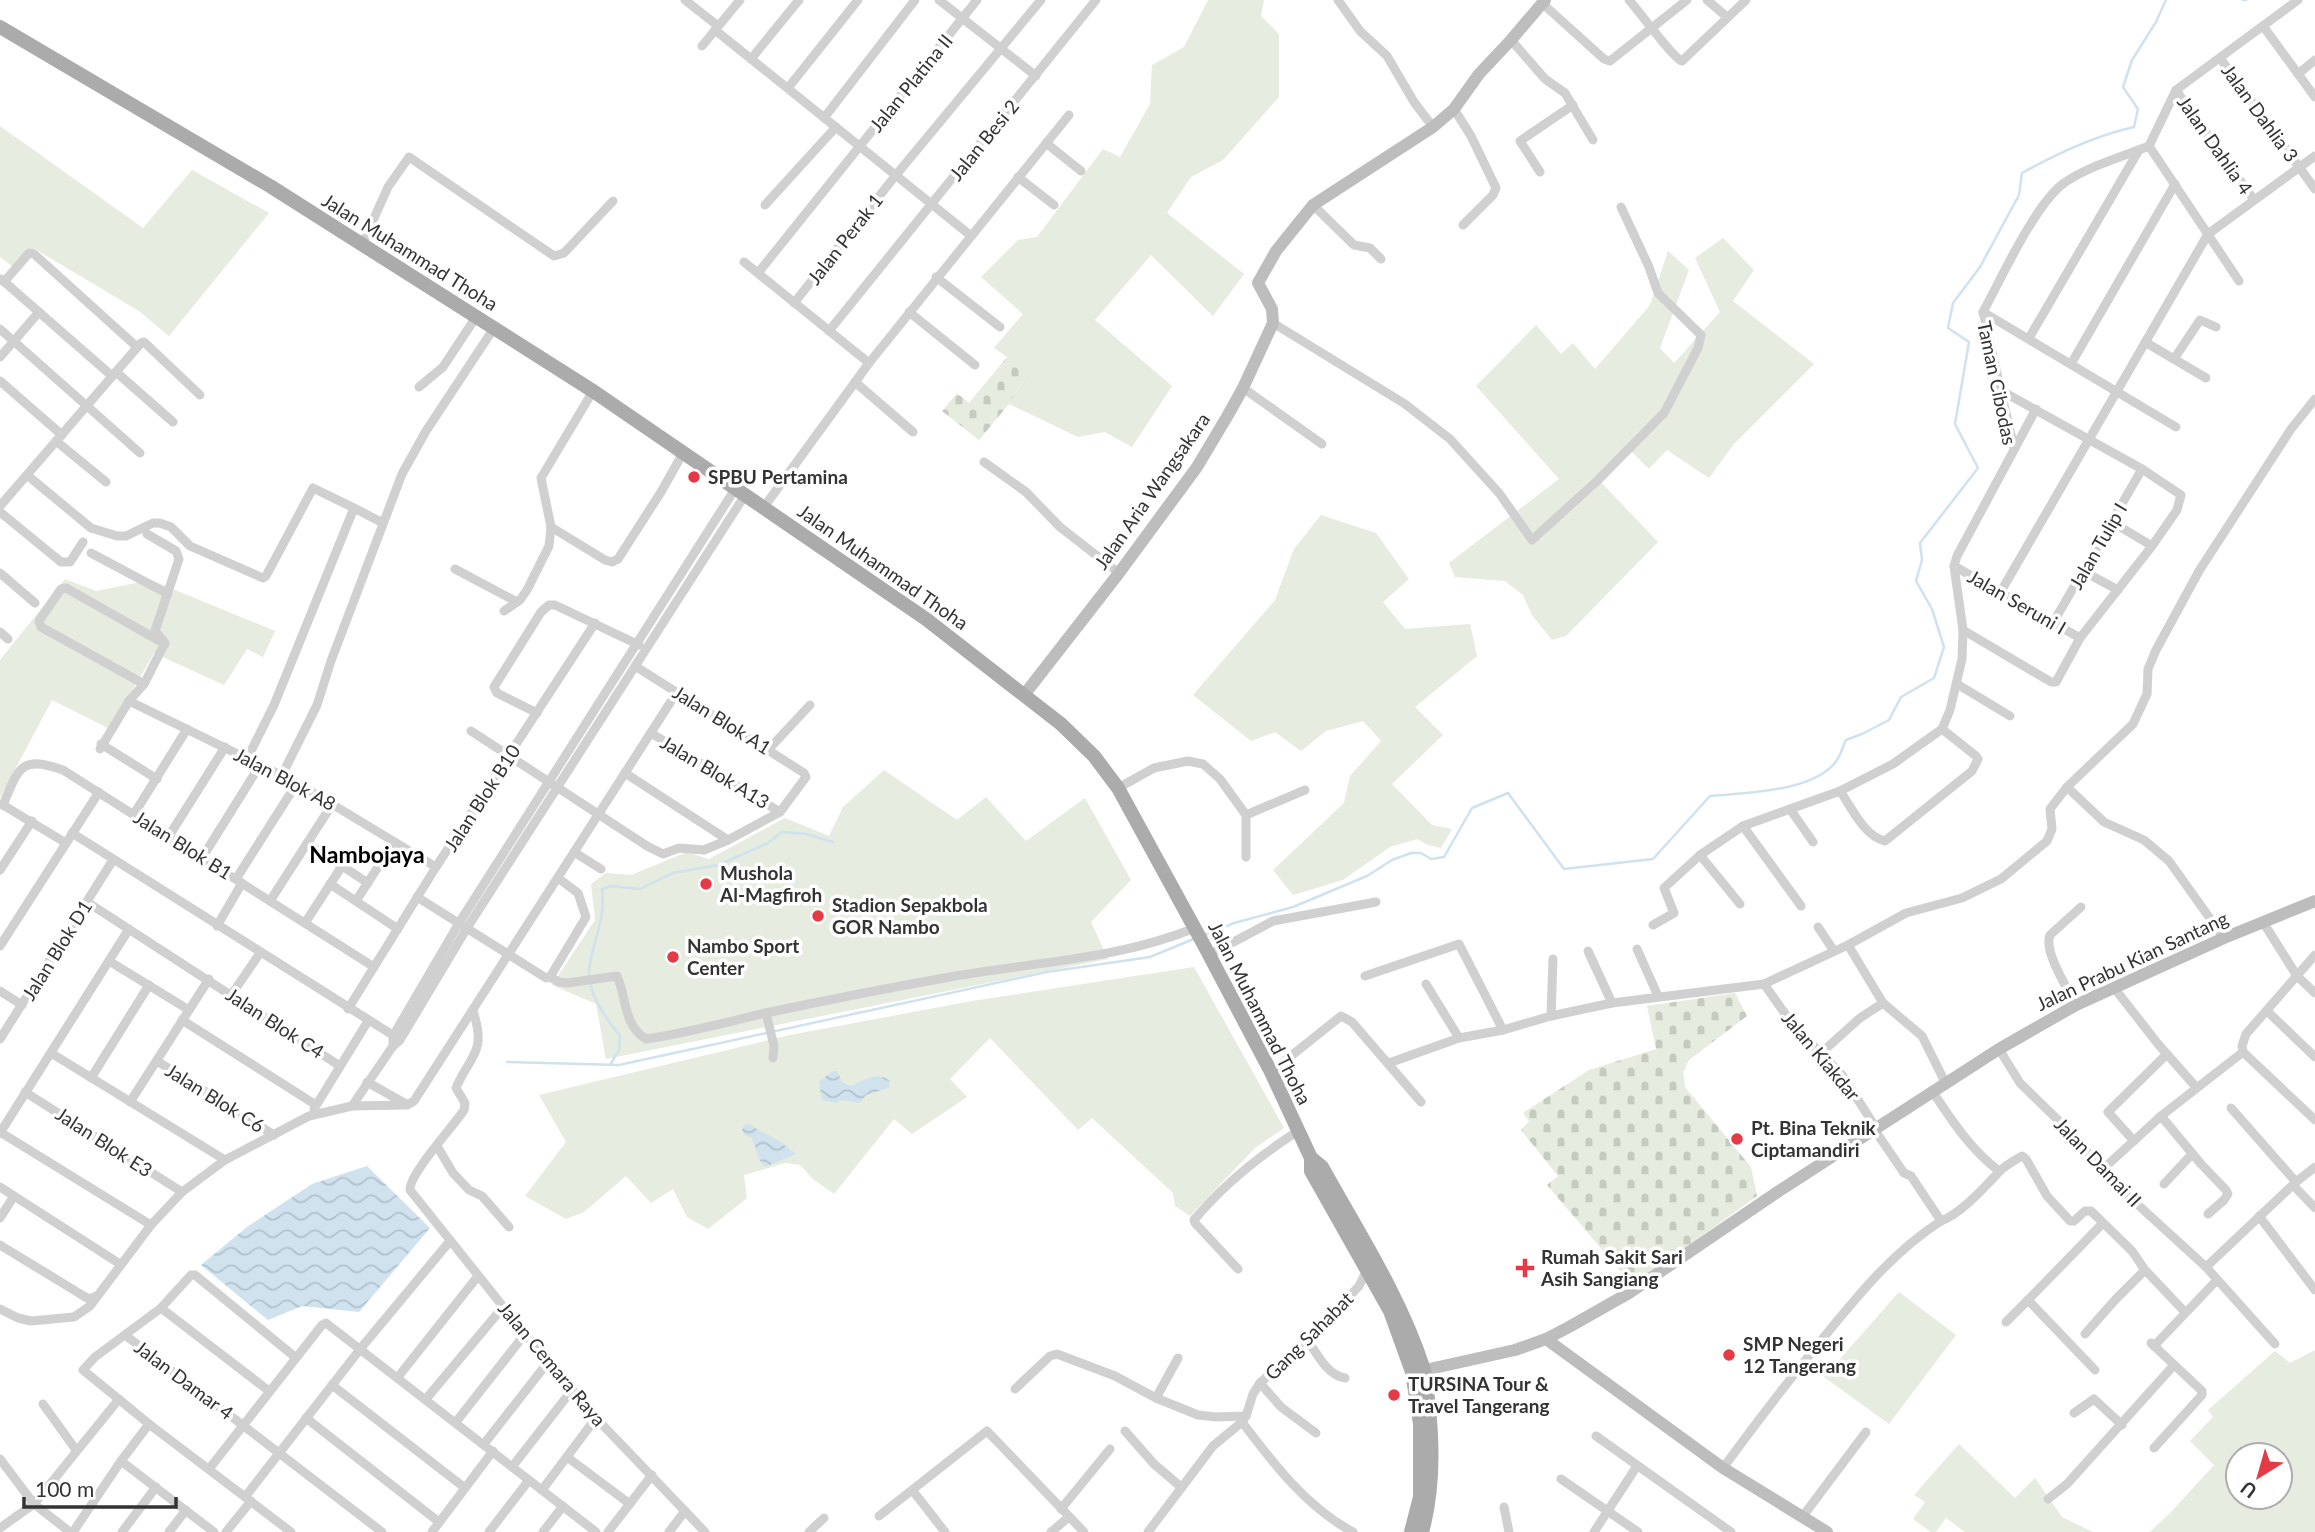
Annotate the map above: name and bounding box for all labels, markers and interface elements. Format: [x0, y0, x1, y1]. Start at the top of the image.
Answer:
street label: Jalan Platina II [864, 29, 957, 136]
street label: Jalan Dahlia 3 [2217, 59, 2304, 166]
street label: Jalan Dahlia 4 [2173, 91, 2258, 198]
street label: Jalan Besi 2 [944, 95, 1023, 185]
street label: Jalan Muhammad Thoha [318, 188, 502, 315]
street label: Jalan Perak 1 [802, 189, 887, 289]
street label: Taman Cibodas [1973, 319, 2022, 447]
street label: Jalan Aria Wangsakara [1089, 408, 1214, 573]
place label: SPBU Pertamina [708, 465, 848, 488]
marker: SPBU Pertamina [686, 469, 702, 485]
street label: Jalan Muhammad Thoha [794, 499, 973, 634]
street label: Jalan Tulip I [2064, 499, 2131, 593]
street label: Jalan Seruni I [1964, 564, 2070, 639]
street label: Jalan Blok A1 [669, 680, 776, 759]
street label: Jalan Blok A13 [657, 730, 774, 813]
street label: Jalan Blok B10 [439, 740, 525, 855]
street label: Jalan Blok A8 [231, 742, 340, 815]
street label: Jalan Blok B1 [130, 805, 237, 884]
district label: Nambojaya [309, 840, 425, 868]
place label: Mushola Al-Magfiroh [719, 861, 822, 906]
marker: Mushola Al-Magfiroh [698, 876, 714, 892]
place label: Stadion Sepakbola GOR Nambo [832, 893, 988, 938]
street label: Jalan Blok D1 [17, 895, 96, 1004]
street label: Jalan Prabu Kian Santang [2032, 906, 2231, 1015]
marker: Stadion Sepakbola GOR Nambo [810, 908, 826, 924]
street label: Jalan Muhammad Thoha [1204, 917, 1317, 1108]
place label: Nambo Sport Center [687, 934, 799, 979]
marker: Nambo Sport Center [665, 949, 681, 965]
street label: Jalan Blok C4 [222, 982, 329, 1063]
street label: Jalan Kiakdar [1777, 1006, 1865, 1105]
street label: Jalan Blok C6 [162, 1058, 269, 1137]
street label: Jalan Blok E3 [52, 1102, 157, 1181]
street label: Jalan Damai II [2050, 1112, 2147, 1211]
place label: Pt. Bina Teknik Ciptamandiri [1751, 1116, 1876, 1161]
marker: Pt. Bina Teknik Ciptamandiri [1729, 1131, 1745, 1147]
place label: Rumah Sakit Sari Asih Sangiang [1540, 1245, 1683, 1290]
marker: Rumah Sakit Sari Asih Sangiang [1515, 1258, 1535, 1278]
street label: Gang Sahabat [1260, 1287, 1358, 1384]
street label: Jalan Cemara Raya [494, 1297, 611, 1431]
place label: SMP Negeri 12 Tangerang [1743, 1332, 1856, 1377]
street label: Jalan Damar 4 [130, 1335, 238, 1424]
marker: SMP Negeri 12 Tangerang [1721, 1347, 1737, 1363]
place label: TURSINA Tour & Travel Tangerang [1408, 1372, 1550, 1417]
marker: TURSINA Tour & Travel Tangerang [1386, 1387, 1402, 1403]
north arrow [2224, 1441, 2294, 1511]
scale bar [24, 1466, 177, 1510]
text: 100 m [35, 1476, 94, 1501]
text: U [2236, 1477, 2261, 1503]

